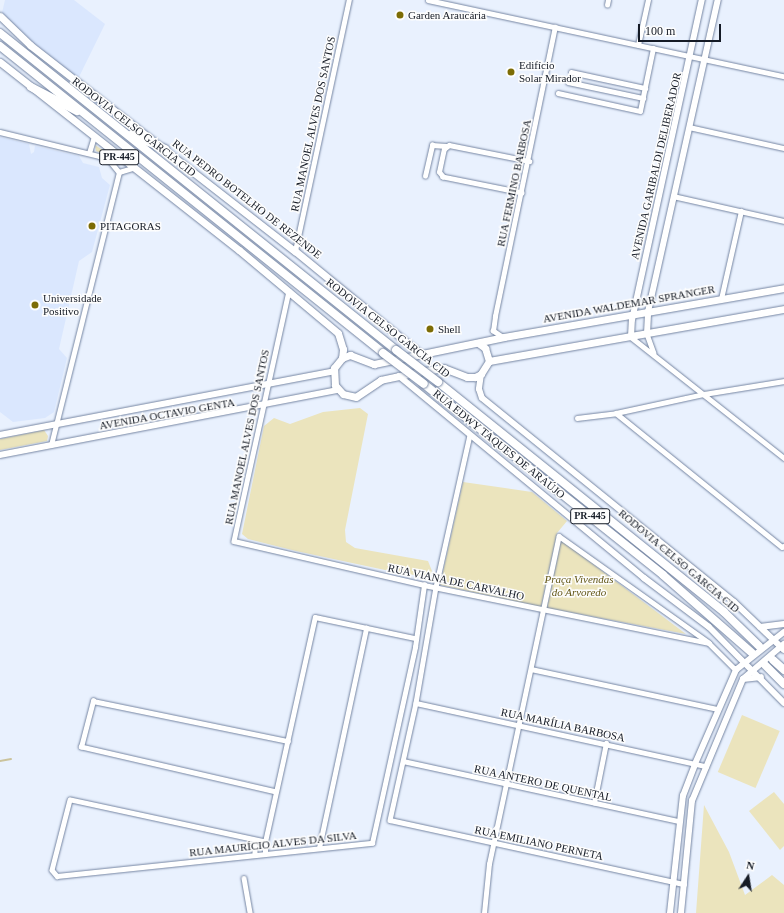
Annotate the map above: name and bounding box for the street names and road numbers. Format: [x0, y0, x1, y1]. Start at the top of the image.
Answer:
street label: RUA MANOEL ALVES DOS SANTOS [288, 34, 338, 214]
street label: AVENIDA GARIBALDI DELIBERADOR [628, 71, 684, 261]
street label: RODOVIA CELSO GARCIA CID [69, 74, 199, 180]
street label: RUA FERMINO BARBOSA [494, 118, 534, 248]
street label: RUA PEDRO BOTELHO DE REZENDE [170, 136, 324, 262]
road number: PR-445 [99, 149, 139, 165]
street label: RODOVIA CELSO GARCIA CID [323, 275, 453, 381]
street label: AVENIDA WALDEMAR SPRANGER [542, 282, 716, 326]
street label: RUA MANOEL ALVES DOS SANTOS [222, 347, 272, 527]
street label: RUA EDWY TAQUES DE ARAÚJO [430, 386, 568, 502]
street label: AVENIDA OCTAVIO GENTA [98, 396, 236, 432]
street label: RODOVIA CELSO GARCIA CID [615, 506, 743, 616]
road number: PR-445 [570, 508, 610, 524]
street label: RUA VIANA DE CARVALHO [386, 561, 526, 603]
street label: RUA MARÍLIA BARBOSA [499, 705, 627, 745]
street label: RUA ANTERO DE QUENTAL [472, 762, 614, 804]
street label: RUA EMILIANO PERNETA [473, 823, 605, 863]
street label: RUA MAURÍCIO ALVES DA SILVA [188, 829, 358, 859]

